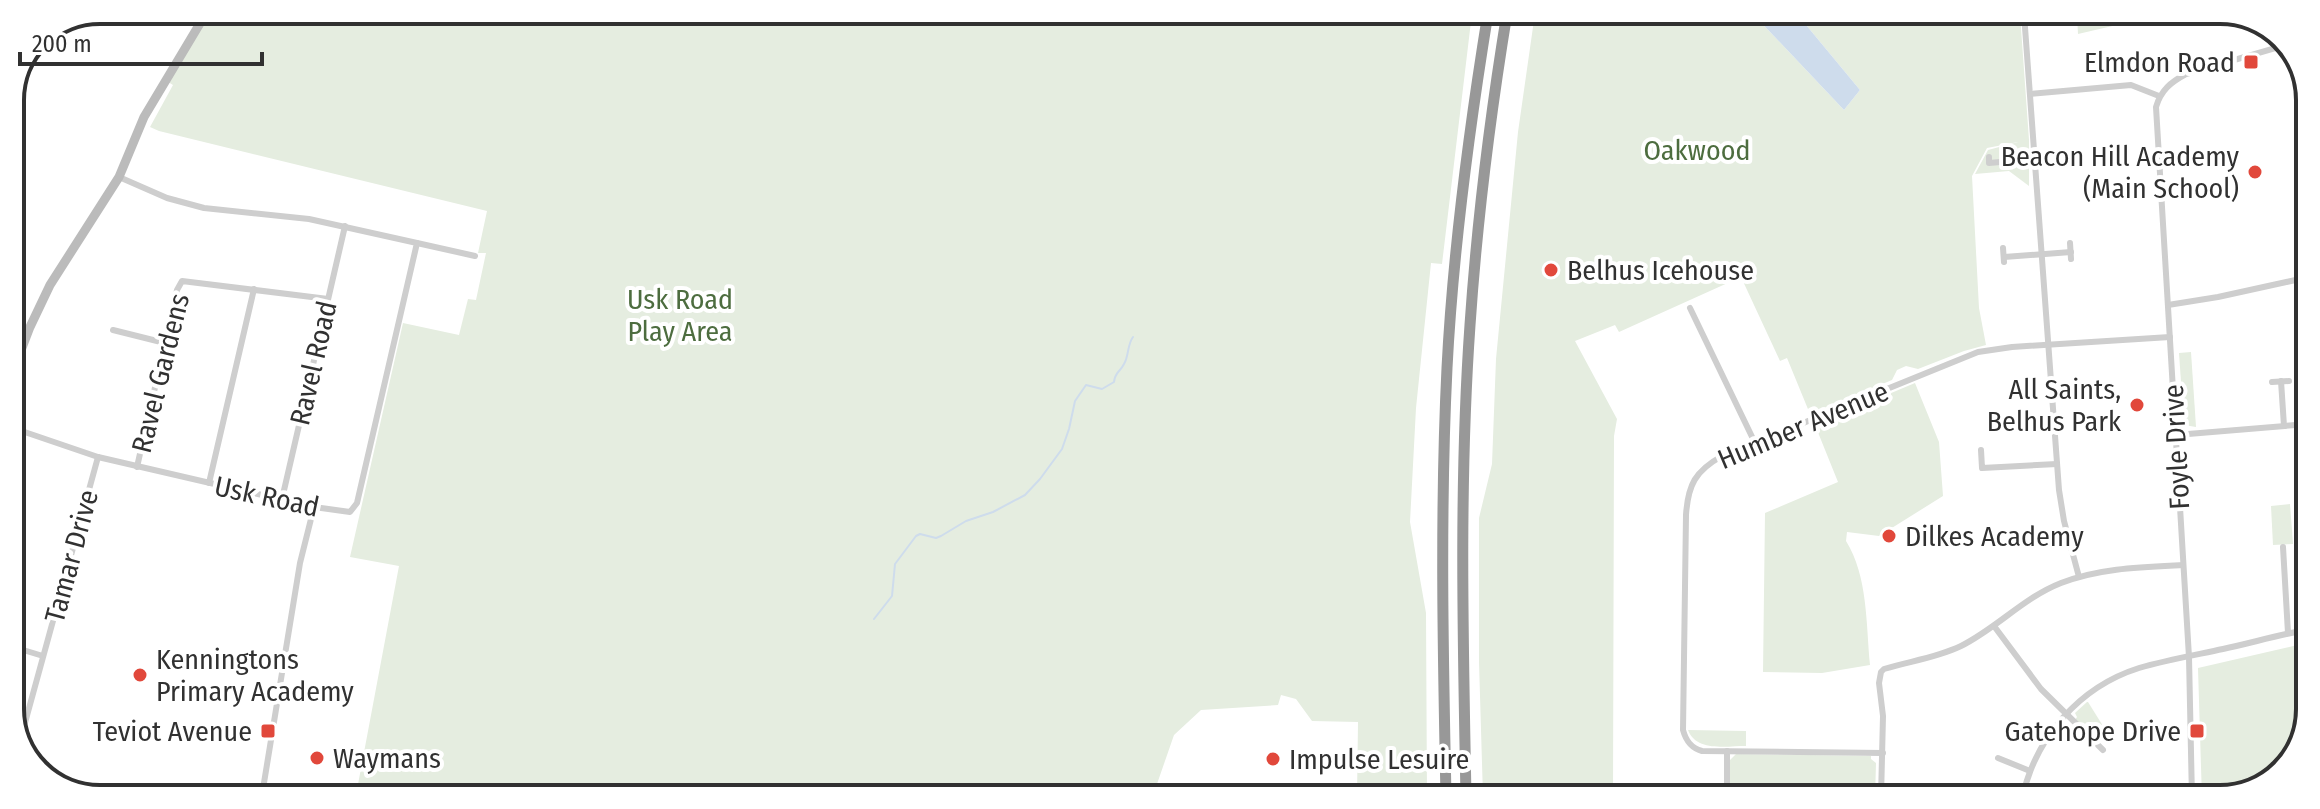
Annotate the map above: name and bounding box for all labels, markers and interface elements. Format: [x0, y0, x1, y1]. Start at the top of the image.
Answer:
scale bar [20, 16, 262, 66]
text: 200 m [32, 30, 92, 58]
place label: Elmdon Road [2084, 46, 2235, 79]
marker: Elmdon Road [2242, 53, 2260, 71]
park label: Oakwood [1644, 134, 1750, 167]
place label: Beacon Hill Academy (Main School) [2001, 140, 2240, 205]
marker: Beacon Hill Academy (Main School) [2246, 163, 2264, 181]
place label: Belhus Icehouse [1567, 254, 1754, 287]
marker: Belhus Icehouse [1542, 261, 1560, 279]
park label: Usk Road Play Area [627, 283, 733, 348]
street label: Ravel Gardens [125, 290, 196, 456]
street label: Ravel Road [283, 298, 344, 428]
place label: All Saints, Belhus Park [1987, 373, 2122, 438]
street label: Humber Avenue [1713, 375, 1894, 476]
street label: Foyle Drive [2157, 384, 2196, 510]
marker: All Saints, Belhus Park [2128, 396, 2146, 414]
street label: Usk Road [212, 469, 322, 524]
street label: Tamar Drive [38, 486, 105, 626]
place label: Dilkes Academy [1905, 520, 2084, 553]
marker: Dilkes Academy [1880, 527, 1898, 545]
place label: Kenningtons Primary Academy [156, 643, 354, 708]
marker: Kenningtons Primary Academy [131, 666, 149, 684]
place label: Teviot Avenue [93, 715, 252, 748]
place label: Gatehope Drive [2005, 715, 2181, 748]
marker: Teviot Avenue [259, 722, 277, 740]
marker: Gatehope Drive [2188, 722, 2206, 740]
place label: Waymans [333, 742, 441, 775]
place label: Impulse Lesuire [1289, 743, 1469, 776]
marker: Waymans [308, 749, 326, 767]
marker: Impulse Lesuire [1264, 750, 1282, 768]

